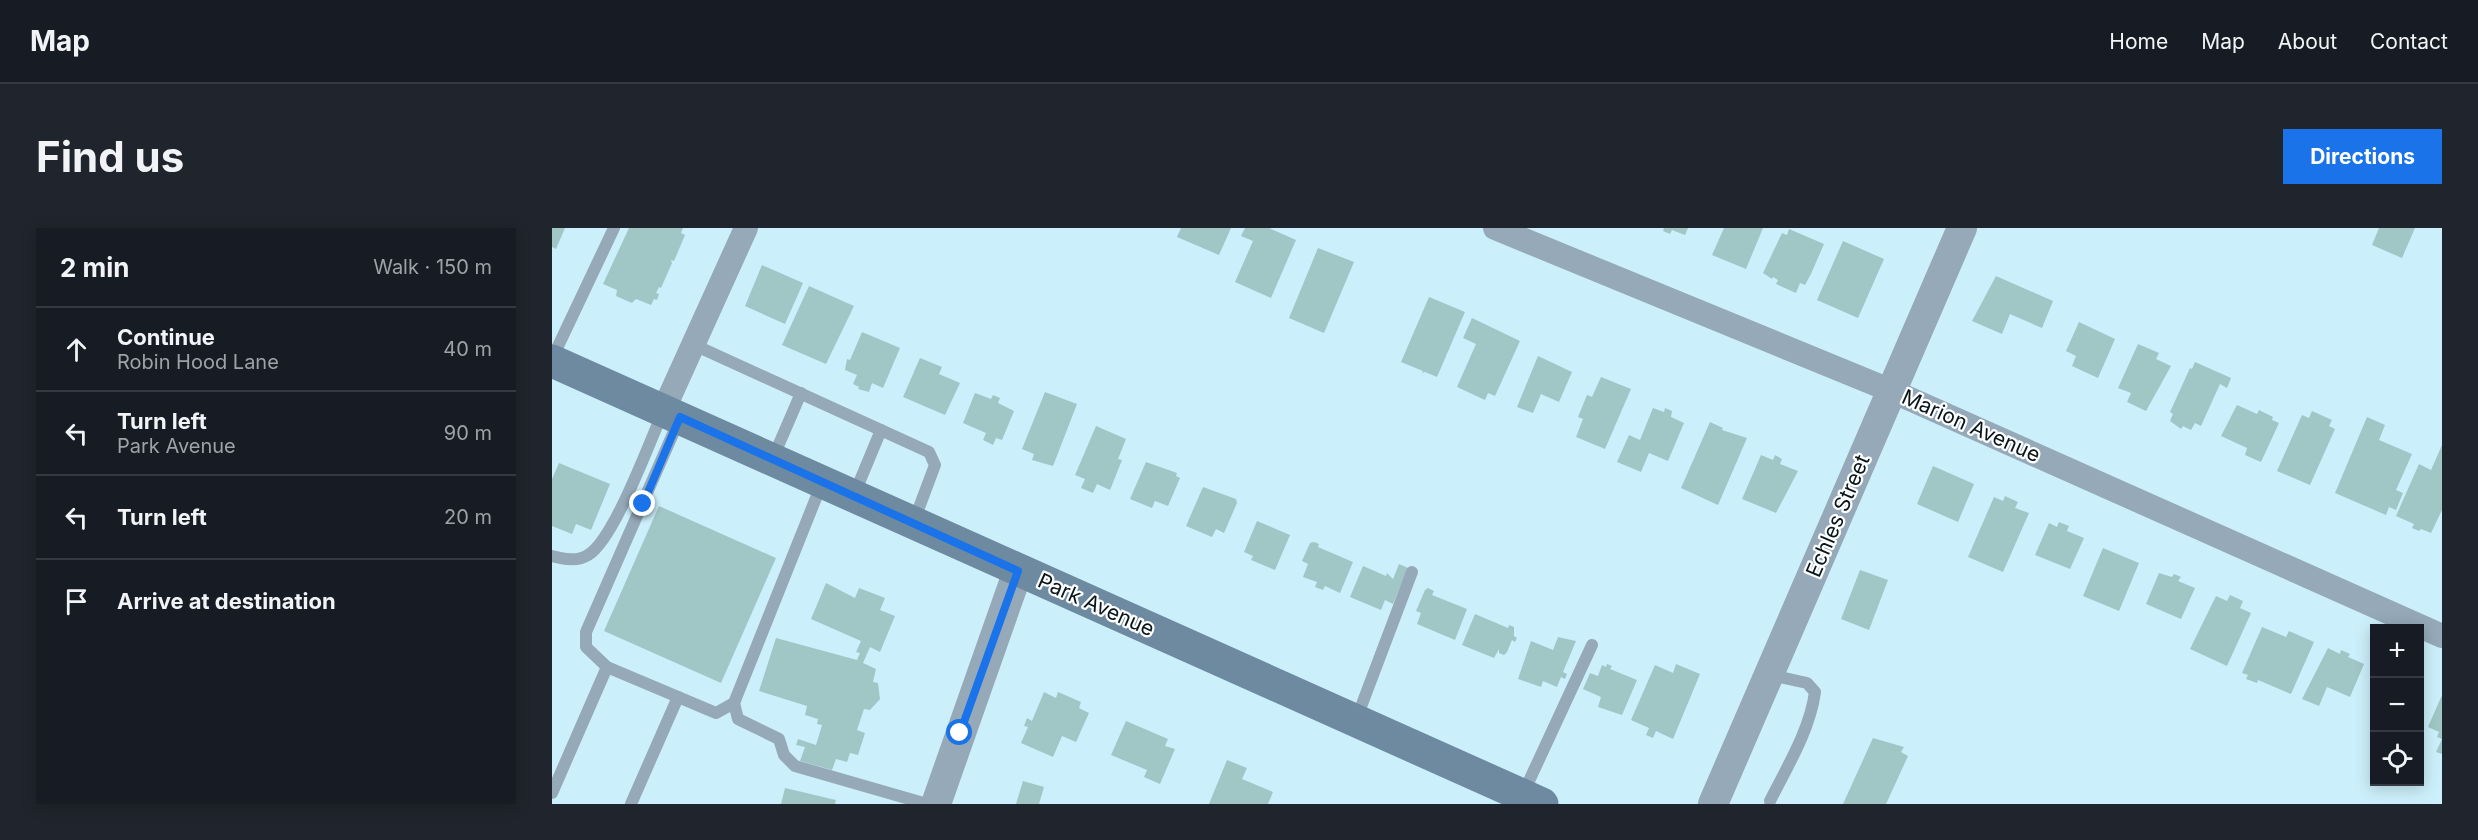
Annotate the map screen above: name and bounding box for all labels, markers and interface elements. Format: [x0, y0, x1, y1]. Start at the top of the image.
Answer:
text: Map [30, 24, 90, 58]
text: Home [2109, 29, 2168, 54]
text: Map [2201, 29, 2245, 54]
text: About [2278, 29, 2337, 54]
text: Contact [2370, 29, 2448, 54]
button: Directions [2283, 129, 2442, 184]
text: Find us [36, 131, 184, 182]
text: 2 min [60, 252, 130, 283]
text: Walk · 150 m [373, 255, 492, 279]
text: Continue [117, 324, 215, 350]
icon: ahead [60, 333, 93, 366]
text: 40 m [443, 337, 492, 361]
text: Robin Hood Lane [117, 350, 279, 374]
street label: Marion Avenue [1898, 384, 2044, 467]
text: Turn left [117, 408, 207, 434]
icon: left [60, 417, 93, 450]
text: 90 m [444, 421, 492, 445]
text: Park Avenue [117, 434, 236, 458]
street label: Echles Street [1801, 451, 1875, 581]
route end [629, 490, 655, 516]
icon: left [60, 501, 93, 534]
text: Turn left [117, 504, 207, 530]
text: 20 m [444, 505, 492, 529]
street label: Park Avenue [1034, 568, 1158, 641]
icon: arrive [60, 585, 93, 618]
text: Arrive at destination [117, 588, 336, 614]
map controls [2370, 624, 2424, 786]
button: + [2370, 624, 2424, 678]
button: − [2370, 678, 2424, 732]
route start [946, 719, 972, 745]
button: locate [2370, 732, 2424, 786]

